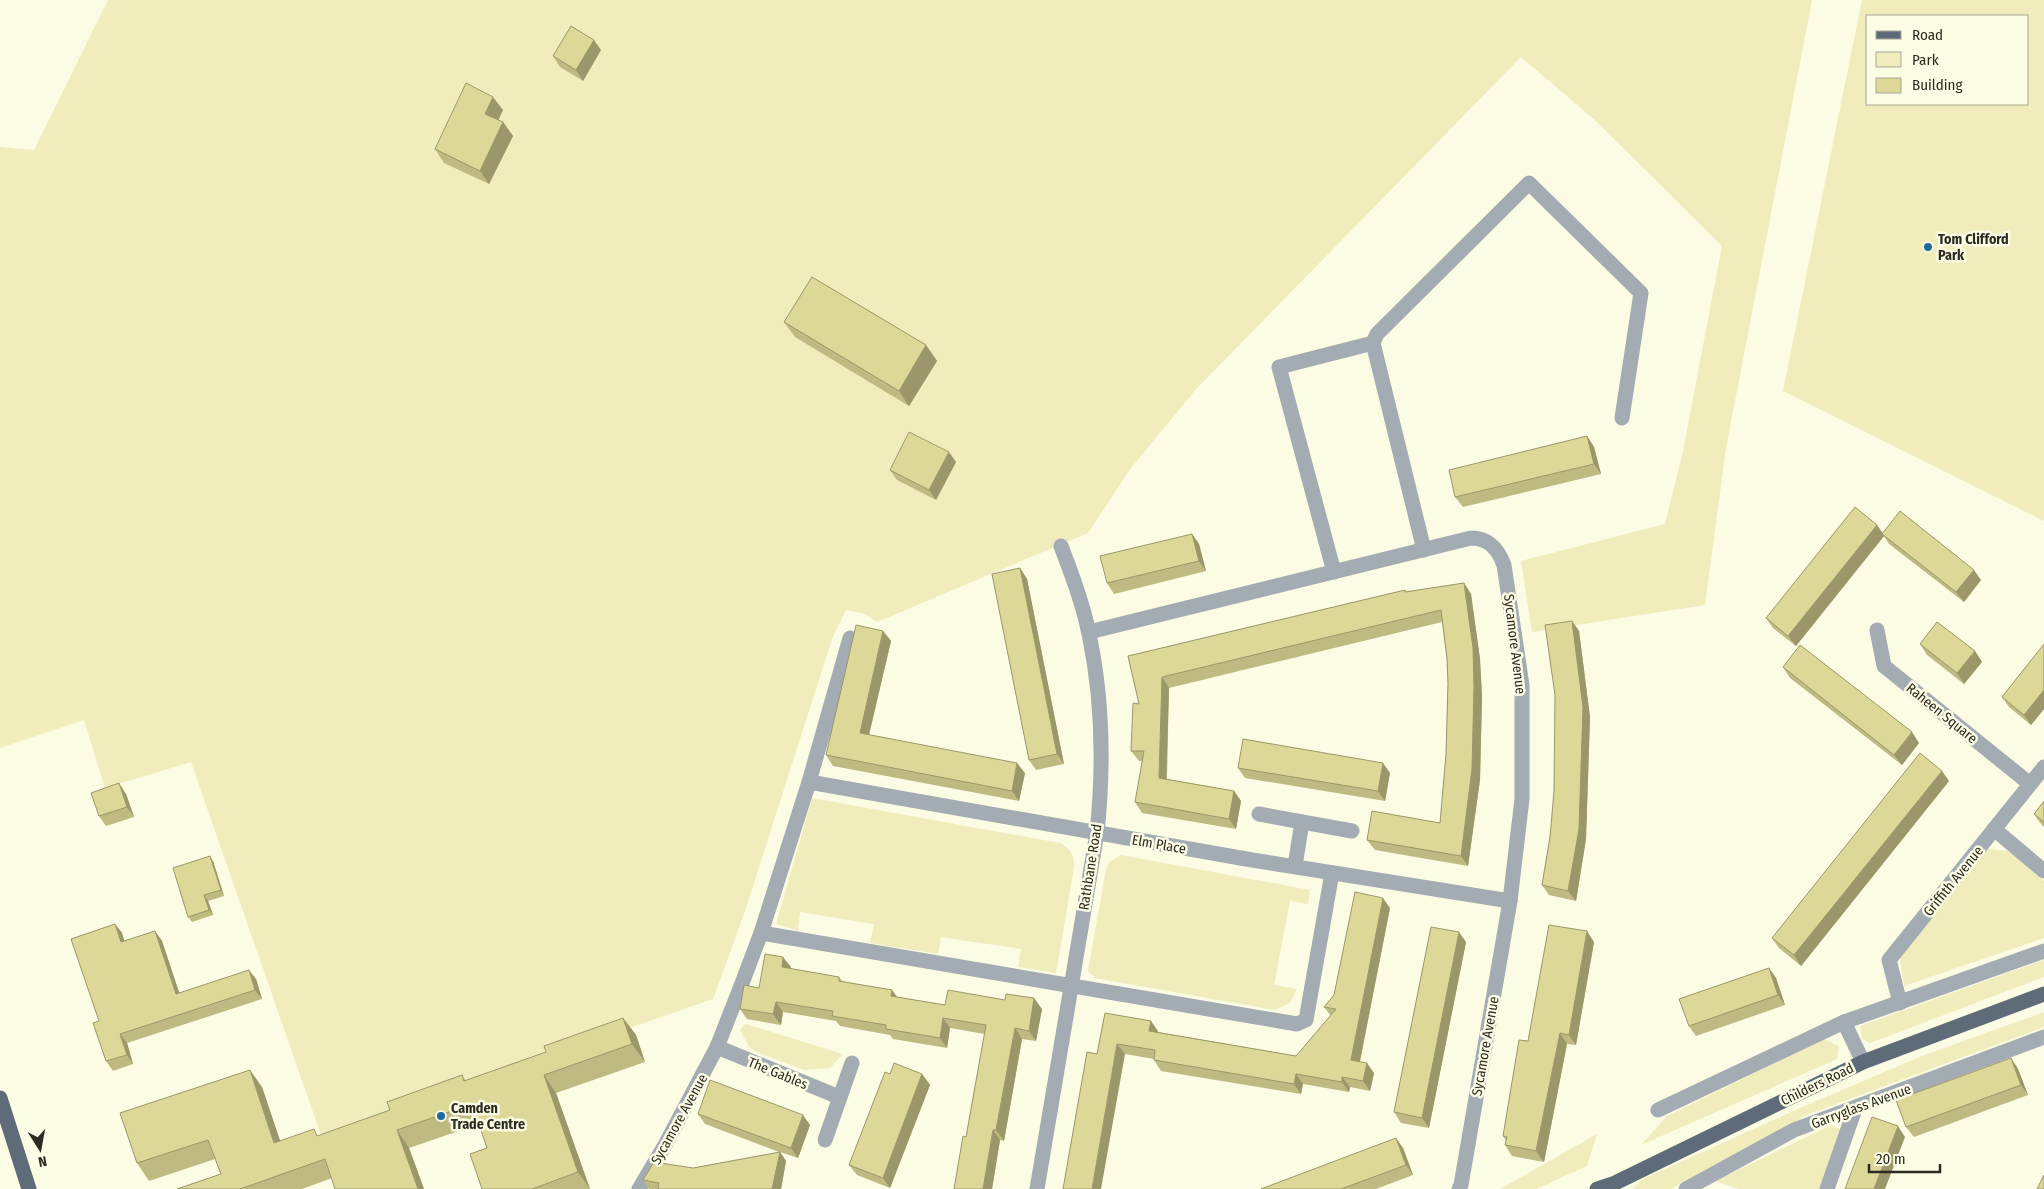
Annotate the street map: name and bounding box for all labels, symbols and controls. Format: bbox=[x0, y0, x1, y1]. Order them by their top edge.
legend bbox=[1866, 15, 2029, 105]
text: Road bbox=[1912, 26, 1943, 44]
text: Park bbox=[1912, 51, 1939, 69]
text: Building bbox=[1912, 76, 1963, 94]
place label: Tom Clifford Park bbox=[1938, 231, 2009, 264]
marker: Tom Clifford Park bbox=[1922, 241, 1934, 253]
street label: Sycamore Avenue bbox=[1500, 593, 1529, 695]
street label: Raheen Square bbox=[1903, 680, 1981, 747]
street label: Rathbane Road bbox=[1075, 823, 1106, 911]
street label: Elm Place bbox=[1131, 831, 1187, 858]
street label: Griffith Avenue bbox=[1920, 843, 1987, 920]
street label: Sycamore Avenue bbox=[1468, 995, 1503, 1097]
street label: The Gables bbox=[745, 1054, 810, 1093]
street label: Childers Road bbox=[1778, 1060, 1856, 1109]
street label: Sycamore Avenue bbox=[648, 1071, 711, 1167]
street label: Garryglass Avenue bbox=[1809, 1080, 1913, 1132]
place label: Camden Trade Centre bbox=[451, 1100, 525, 1133]
marker: Camden Trade Centre bbox=[435, 1110, 447, 1122]
north arrow bbox=[15, 1124, 65, 1174]
scale bar bbox=[1869, 1142, 1940, 1174]
text: 20 m bbox=[1876, 1150, 1906, 1168]
text: N bbox=[37, 1152, 48, 1170]

